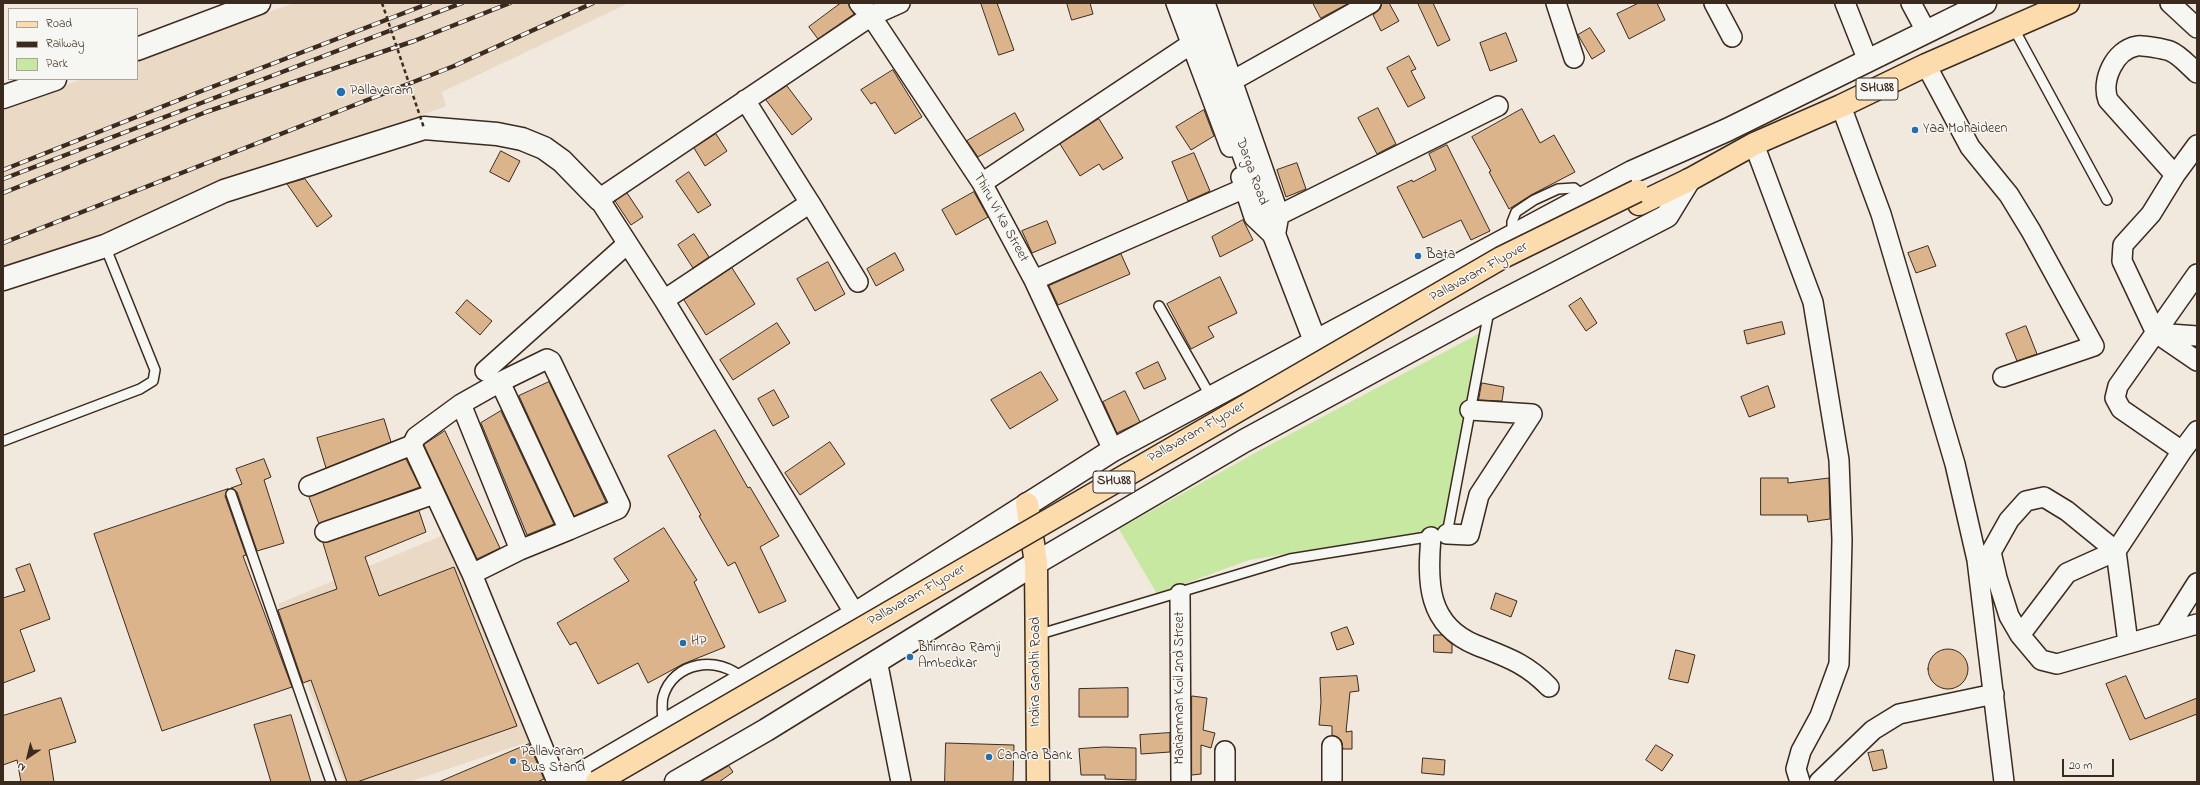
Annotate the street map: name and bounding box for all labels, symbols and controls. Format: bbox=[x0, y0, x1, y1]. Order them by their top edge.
legend bbox=[8, 8, 138, 80]
text: Road bbox=[46, 15, 72, 33]
text: Railway bbox=[46, 35, 84, 53]
text: Park bbox=[46, 55, 68, 73]
road number: SHU88 bbox=[1856, 78, 1898, 100]
place label: Pallavaram bbox=[350, 84, 413, 100]
marker: Pallavaram bbox=[335, 86, 347, 98]
place label: Yaa Mohaideen bbox=[1923, 122, 2007, 138]
marker: Yaa Mohaideen bbox=[1910, 125, 1920, 135]
street label: Darga Road bbox=[1231, 136, 1271, 208]
street label: Thiru Vi Ka Street bbox=[969, 170, 1031, 266]
street label: Pallavaram Flyover bbox=[1427, 239, 1531, 307]
place label: Bata bbox=[1426, 248, 1455, 264]
marker: Bata bbox=[1413, 251, 1423, 261]
street label: Pallavaram Flyover bbox=[1145, 398, 1249, 468]
road number: SHU88 bbox=[1093, 471, 1135, 493]
street label: Pallavaram Flyover bbox=[865, 561, 969, 631]
street label: Mariamman Koil 2nd Street bbox=[1173, 611, 1189, 765]
street label: Indira Gandhi Road bbox=[1029, 617, 1045, 727]
place label: HP bbox=[691, 635, 706, 651]
marker: HP bbox=[678, 638, 688, 648]
place label: Bhimrao Ramji Ambedkar bbox=[918, 641, 1001, 674]
marker: Bhimrao Ramji Ambedkar bbox=[905, 652, 915, 662]
north arrow bbox=[8, 737, 48, 777]
place label: Pallavaram Bus Stand bbox=[521, 745, 585, 778]
place label: Canara Bank bbox=[997, 749, 1072, 765]
scale bar bbox=[2064, 751, 2116, 777]
marker: Canara Bank bbox=[984, 752, 994, 762]
marker: Pallavaram Bus Stand bbox=[508, 756, 518, 766]
text: 20 m bbox=[2069, 757, 2092, 775]
text: N bbox=[13, 758, 29, 776]

